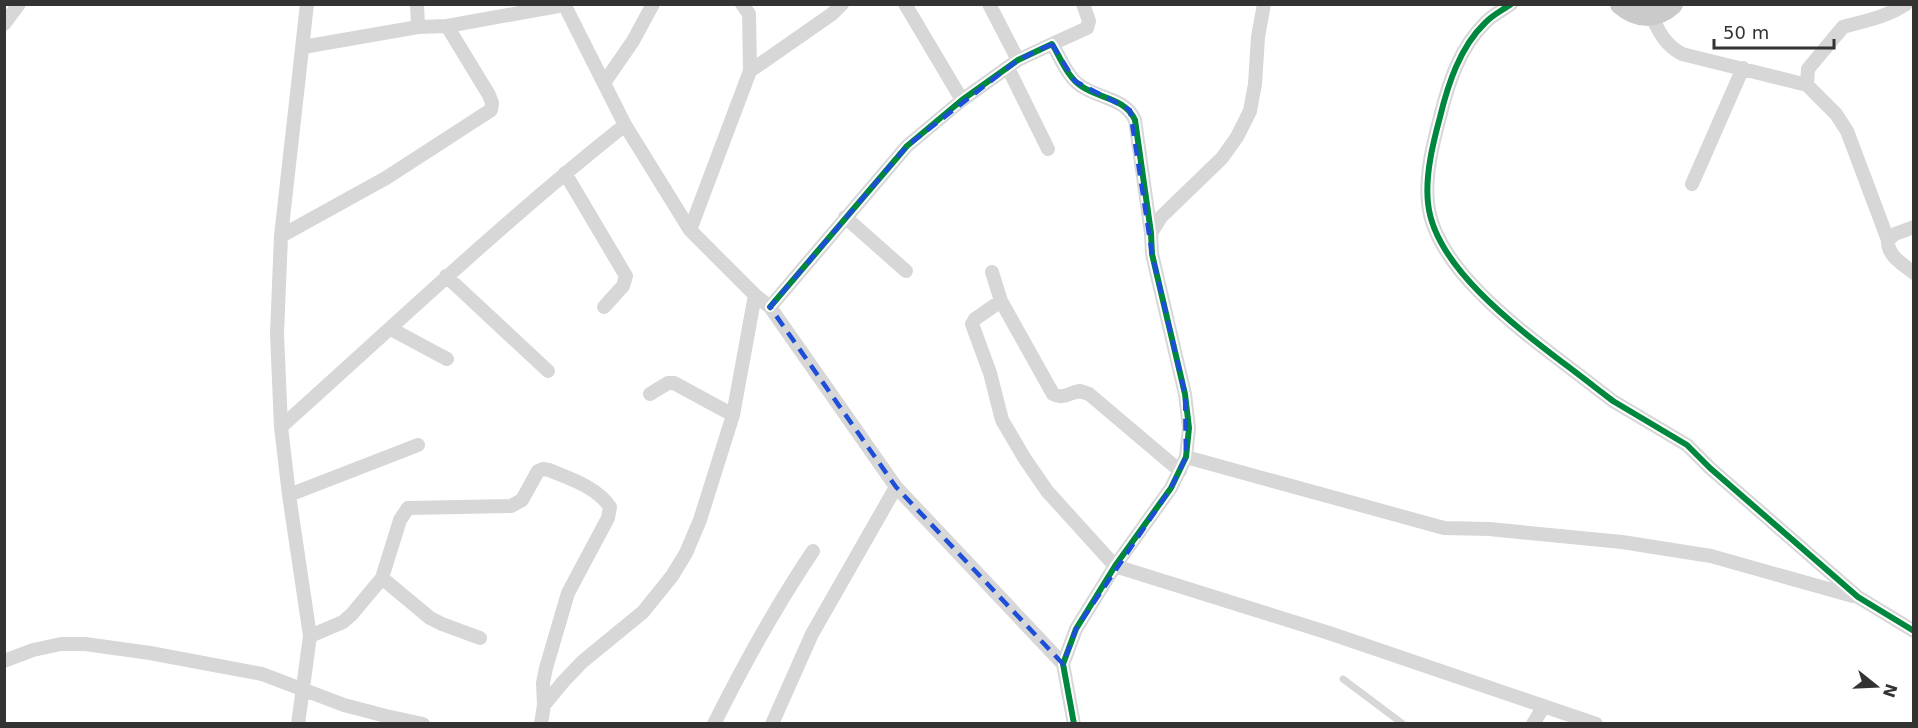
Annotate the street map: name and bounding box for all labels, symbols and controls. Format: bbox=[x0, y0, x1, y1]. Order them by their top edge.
scale bar bbox=[1714, 12, 1834, 50]
text: 50 m bbox=[1723, 22, 1769, 43]
north arrow bbox=[1846, 656, 1906, 716]
text: N bbox=[1879, 681, 1901, 700]

